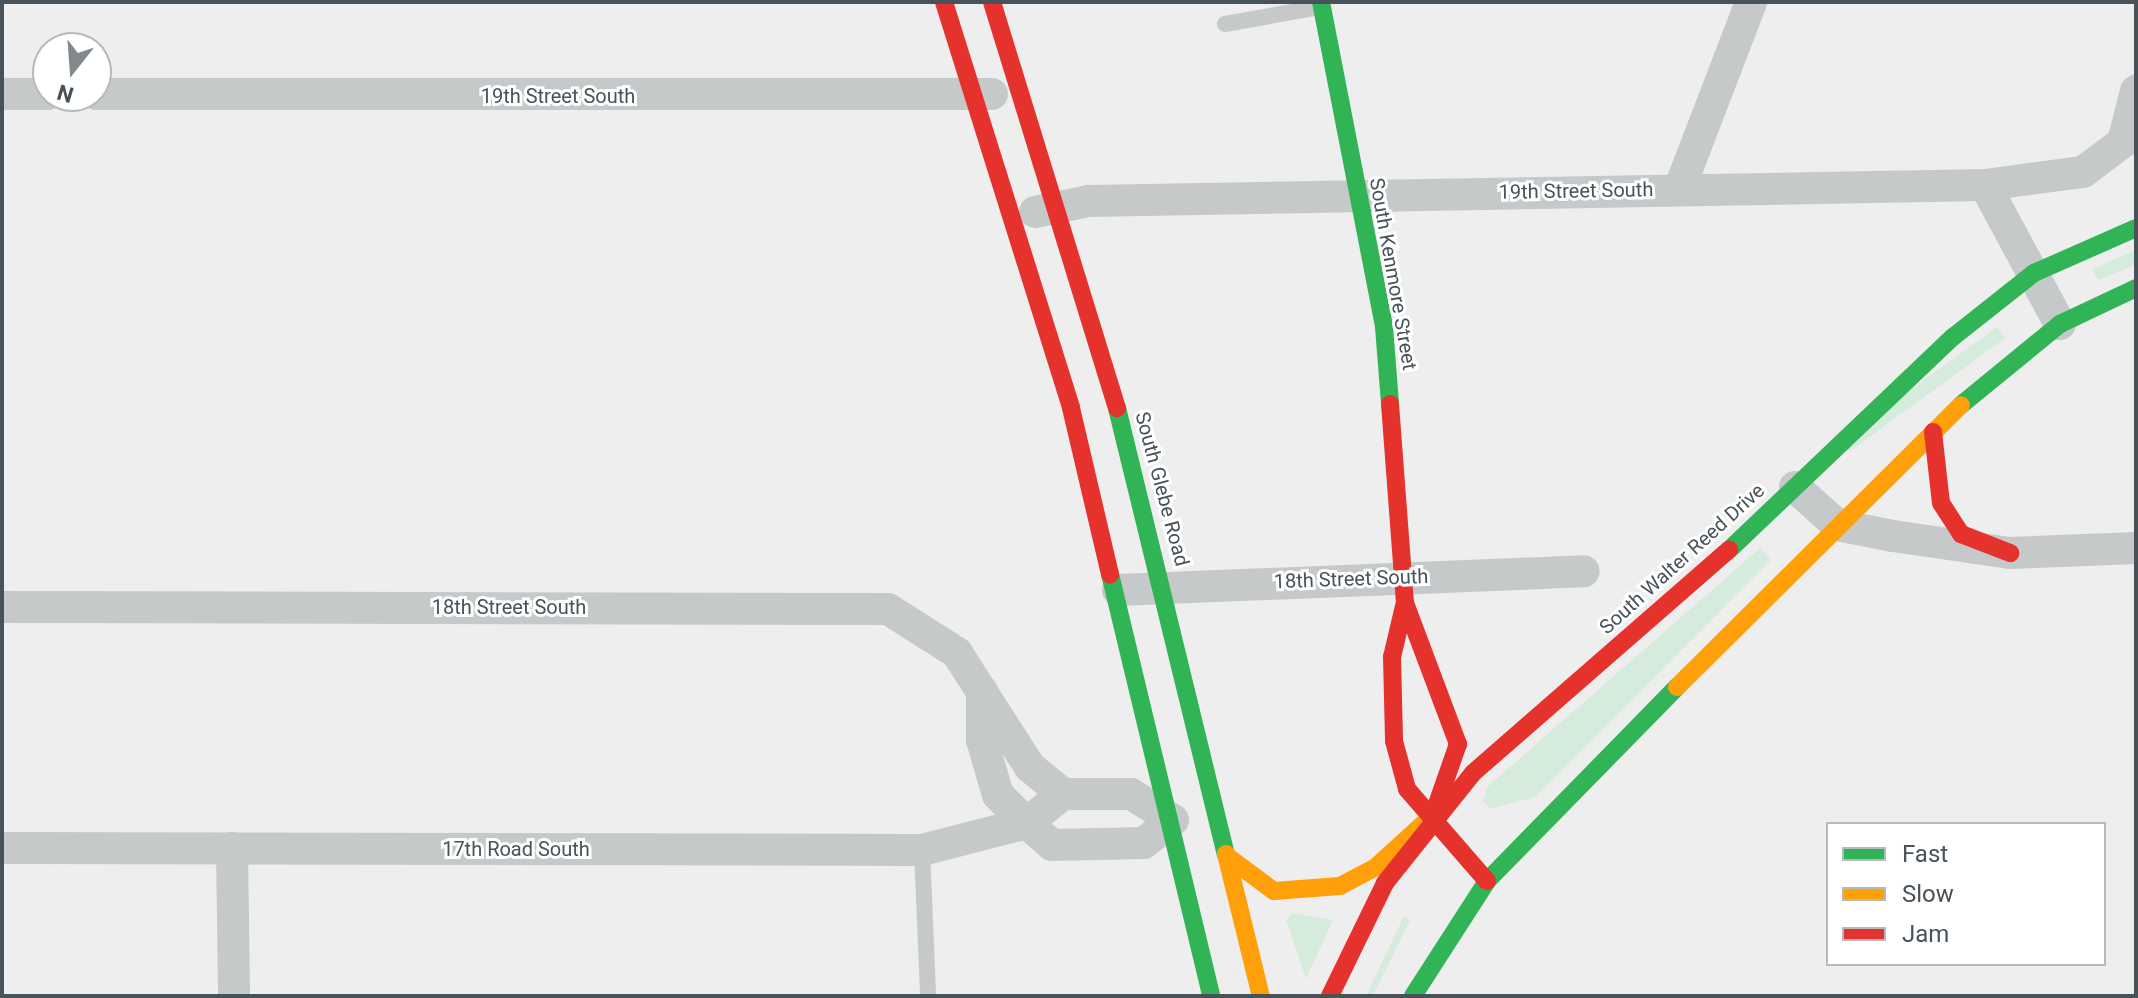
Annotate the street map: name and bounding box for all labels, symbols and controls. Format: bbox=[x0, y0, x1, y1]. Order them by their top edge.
north arrow bbox=[32, 32, 112, 112]
text: N bbox=[54, 79, 77, 108]
street label: 19th Street South bbox=[481, 84, 635, 108]
street label: South Kenmore Street bbox=[1364, 176, 1422, 372]
street label: 19th Street South bbox=[1499, 178, 1653, 204]
street label: South Glebe Road bbox=[1130, 409, 1194, 569]
street label: South Walter Reed Drive bbox=[1595, 479, 1769, 639]
street label: 18th Street South bbox=[1273, 564, 1429, 594]
street label: 18th Street South bbox=[432, 595, 586, 619]
legend bbox=[1826, 822, 2106, 966]
street label: 17th Road South bbox=[442, 837, 590, 861]
text: Fast bbox=[1902, 840, 1948, 868]
text: Slow bbox=[1902, 880, 1954, 908]
text: Jam bbox=[1902, 920, 1949, 948]

